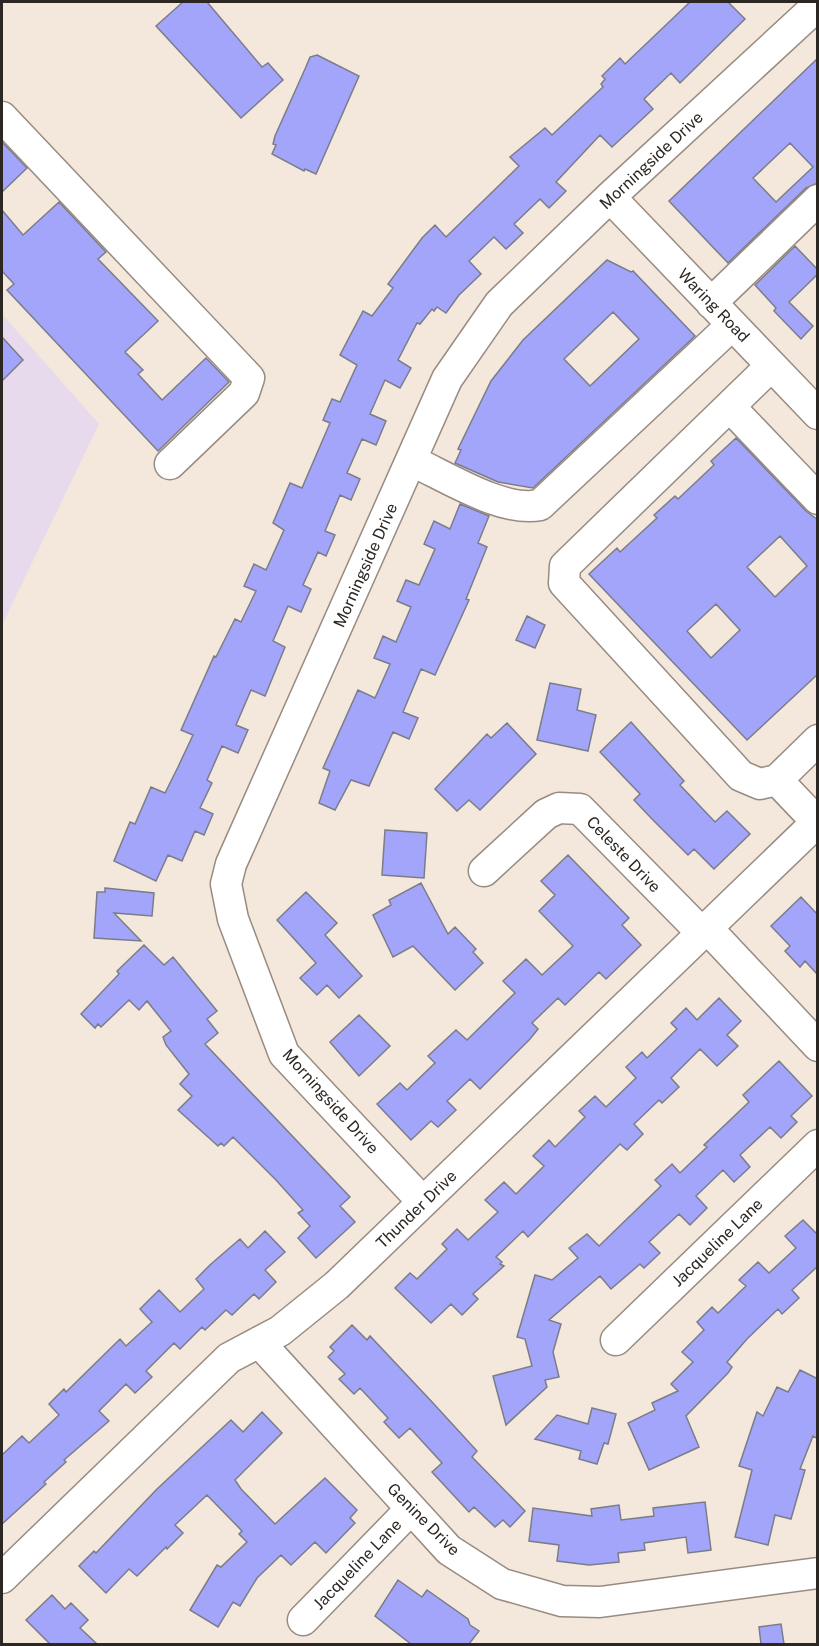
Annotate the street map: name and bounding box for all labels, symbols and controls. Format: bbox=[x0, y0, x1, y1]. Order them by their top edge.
street label: Morningside Drive bbox=[596, 108, 707, 213]
street label: Waring Road bbox=[674, 265, 753, 346]
street label: Morningside Drive bbox=[329, 500, 401, 630]
street label: Celeste Drive bbox=[583, 812, 665, 896]
street label: Morningside Drive bbox=[279, 1045, 383, 1158]
street label: Thunder Drive bbox=[372, 1166, 460, 1252]
street label: Jacqueline Lane bbox=[668, 1194, 767, 1290]
street label: Genine Drive bbox=[384, 1479, 464, 1559]
street label: Jacqueline Lane bbox=[309, 1515, 405, 1614]

